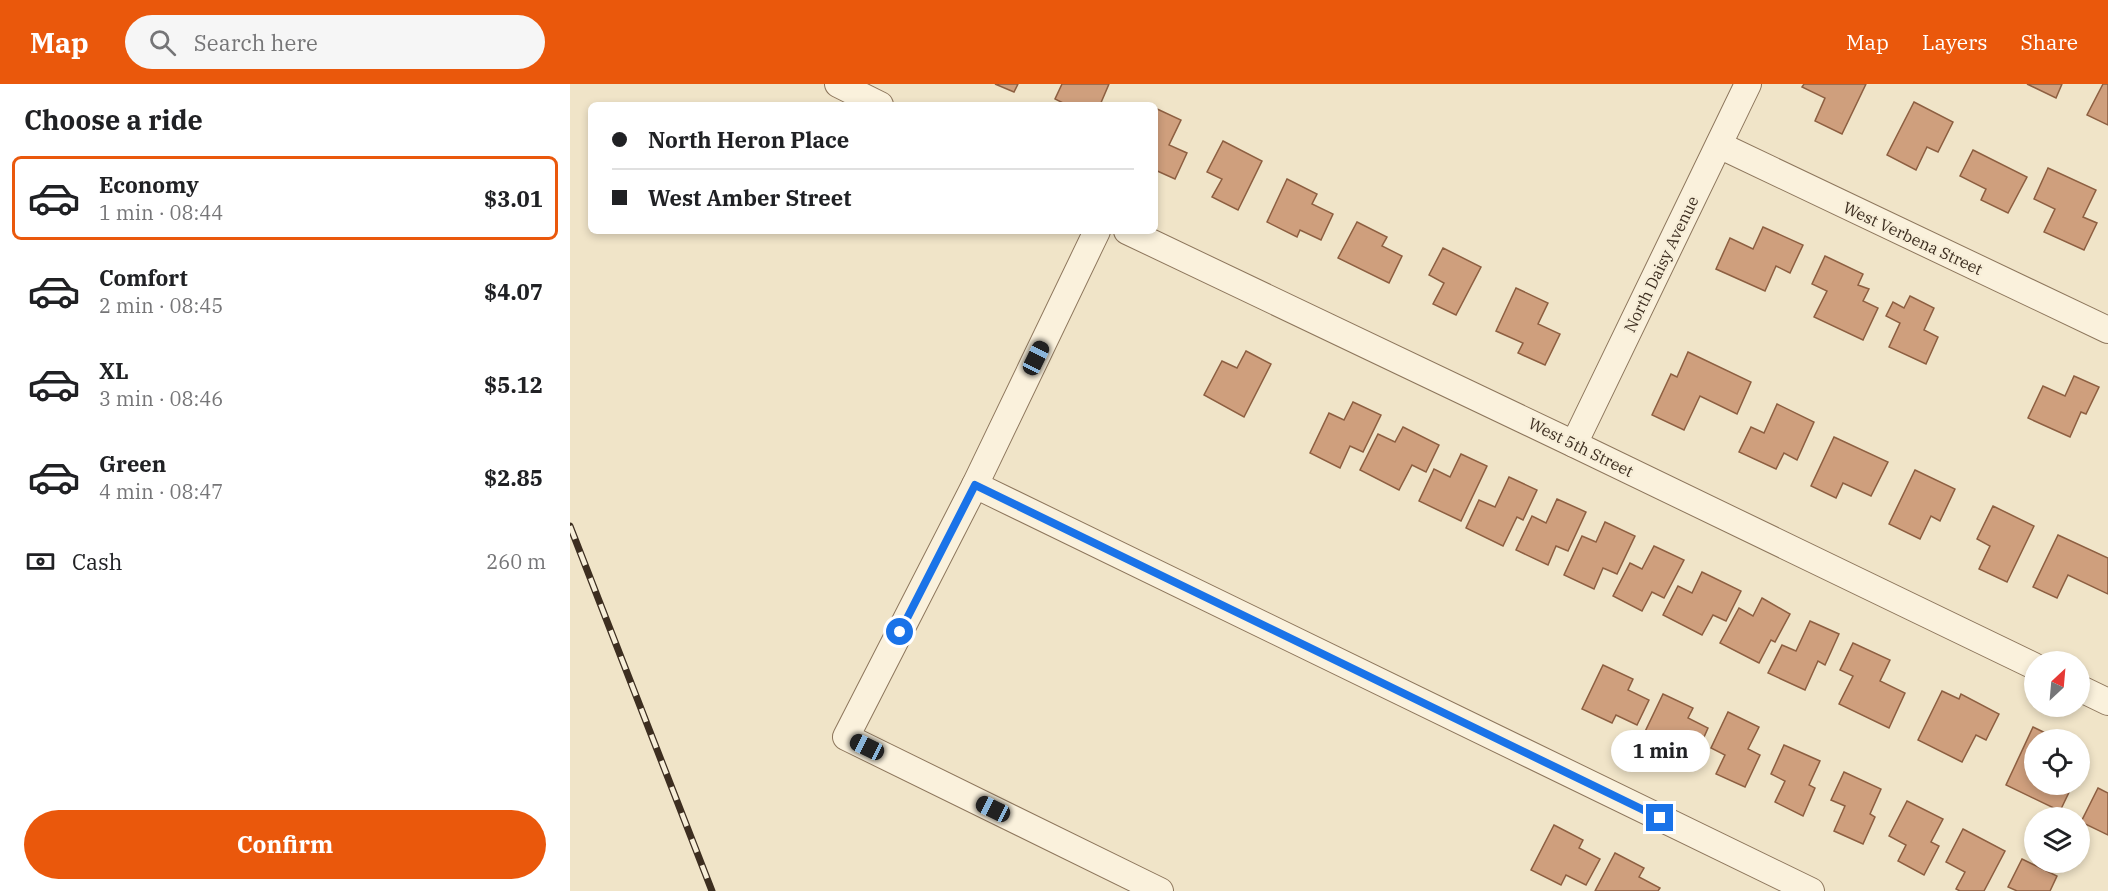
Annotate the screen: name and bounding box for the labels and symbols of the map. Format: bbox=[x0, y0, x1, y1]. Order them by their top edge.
street label: North Daisy Avenue bbox=[1619, 193, 1703, 335]
street label: West Verbena Street bbox=[1840, 197, 1986, 279]
car bbox=[1020, 338, 1052, 378]
street label: West 5th Street bbox=[1525, 413, 1637, 481]
route start bbox=[886, 618, 913, 645]
north arrow bbox=[2024, 651, 2090, 717]
car bbox=[847, 731, 887, 763]
callout: 1 min bbox=[1610, 731, 1710, 773]
car bbox=[973, 793, 1013, 825]
route end bbox=[1646, 804, 1673, 831]

